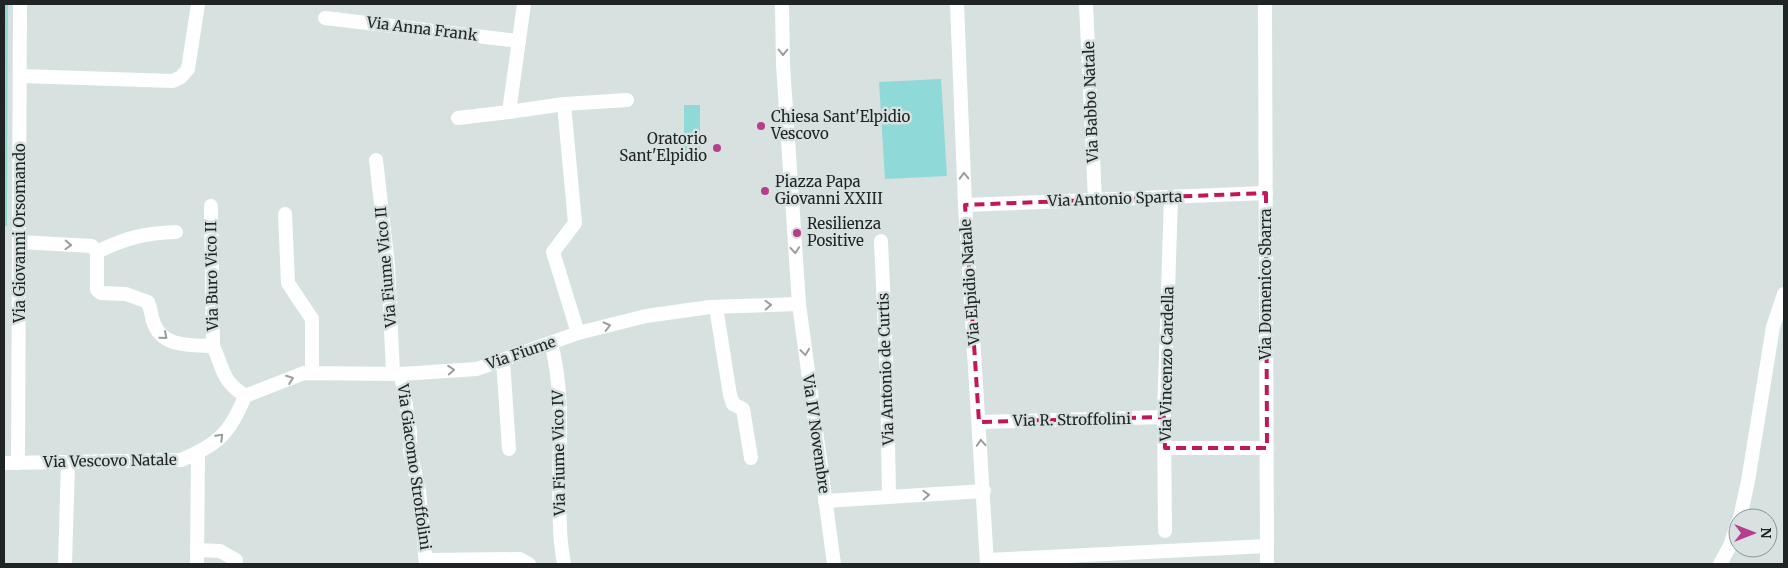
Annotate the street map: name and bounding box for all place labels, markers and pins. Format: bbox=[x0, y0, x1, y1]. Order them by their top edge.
place label: Chiesa Sant'Elpidio Vescovo bbox=[770, 107, 911, 143]
marker: Chiesa Sant'Elpidio Vescovo bbox=[755, 120, 767, 132]
place label: Oratorio Sant'Elpidio bbox=[619, 129, 707, 165]
marker: Oratorio Sant'Elpidio bbox=[711, 142, 723, 154]
place label: Piazza Papa Giovanni XXIII bbox=[775, 172, 883, 208]
marker: Piazza Papa Giovanni XXIII bbox=[759, 185, 771, 197]
place label: Resilienza Positive bbox=[807, 214, 881, 250]
marker: Resilienza Positive bbox=[791, 227, 803, 239]

